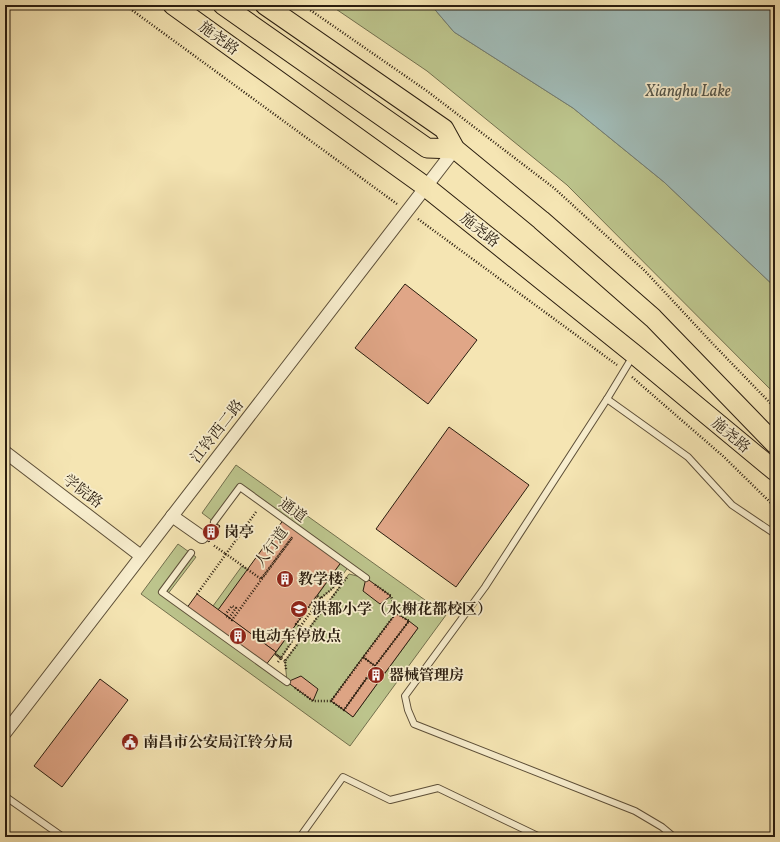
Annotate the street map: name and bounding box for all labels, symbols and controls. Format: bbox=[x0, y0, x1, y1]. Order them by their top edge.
street label: 施尧路 bbox=[194, 17, 242, 61]
water label: Xianghu Lake bbox=[644, 81, 731, 103]
street label: 施尧路 bbox=[455, 209, 503, 253]
street label: 江铃西二路 bbox=[187, 396, 250, 468]
street label: 施尧路 bbox=[706, 414, 754, 459]
street label: 学院路 bbox=[58, 470, 106, 514]
street label: 通道 bbox=[274, 494, 310, 529]
building icon: 岗亭 bbox=[201, 522, 221, 542]
place label: 岗亭 bbox=[224, 523, 254, 544]
street label: 人行道 bbox=[250, 524, 294, 572]
building icon: 教学楼 bbox=[275, 569, 295, 589]
place label: 教学楼 bbox=[298, 570, 343, 591]
school or university icon: 洪都小学（水榭花都校区） bbox=[289, 599, 309, 619]
place label: 洪都小学（水榭花都校区） bbox=[312, 600, 492, 621]
building icon: 电动车停放点 bbox=[228, 626, 248, 646]
place label: 电动车停放点 bbox=[251, 627, 341, 648]
building icon: 器械管理房 bbox=[366, 665, 386, 685]
place label: 器械管理房 bbox=[389, 666, 464, 687]
public building icon: 南昌市公安局江铃分局 bbox=[120, 732, 140, 752]
place label: 南昌市公安局江铃分局 bbox=[143, 733, 293, 754]

